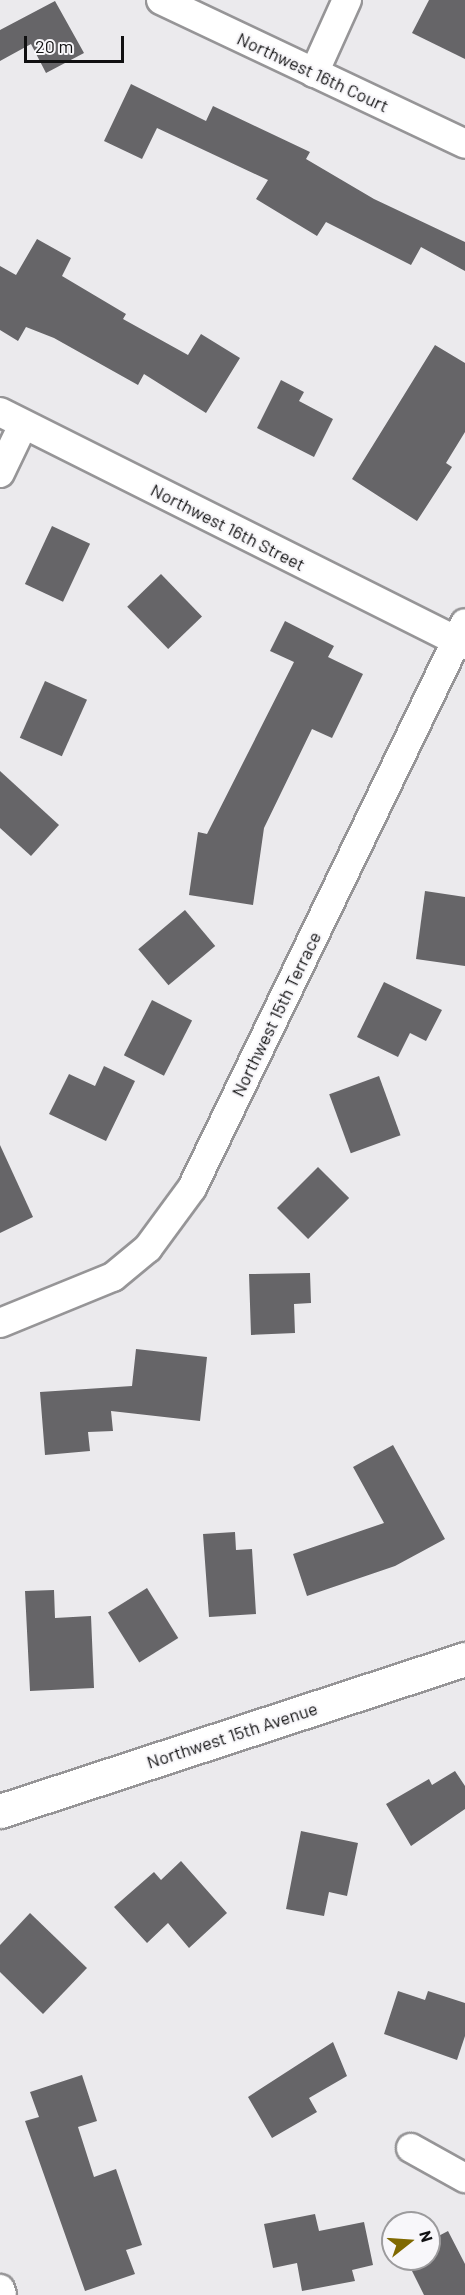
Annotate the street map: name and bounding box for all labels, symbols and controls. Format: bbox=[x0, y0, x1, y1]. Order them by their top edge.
scale bar bbox=[27, 24, 128, 62]
street label: Northwest 16th Court bbox=[234, 27, 392, 117]
text: 20 m bbox=[35, 35, 73, 57]
street label: Northwest 16th Street bbox=[147, 479, 309, 575]
street label: Northwest 15th Terrace bbox=[227, 928, 325, 1100]
street label: Northwest 15th Avenue bbox=[144, 1697, 320, 1773]
north arrow bbox=[381, 2211, 441, 2271]
text: N bbox=[416, 2228, 437, 2244]

